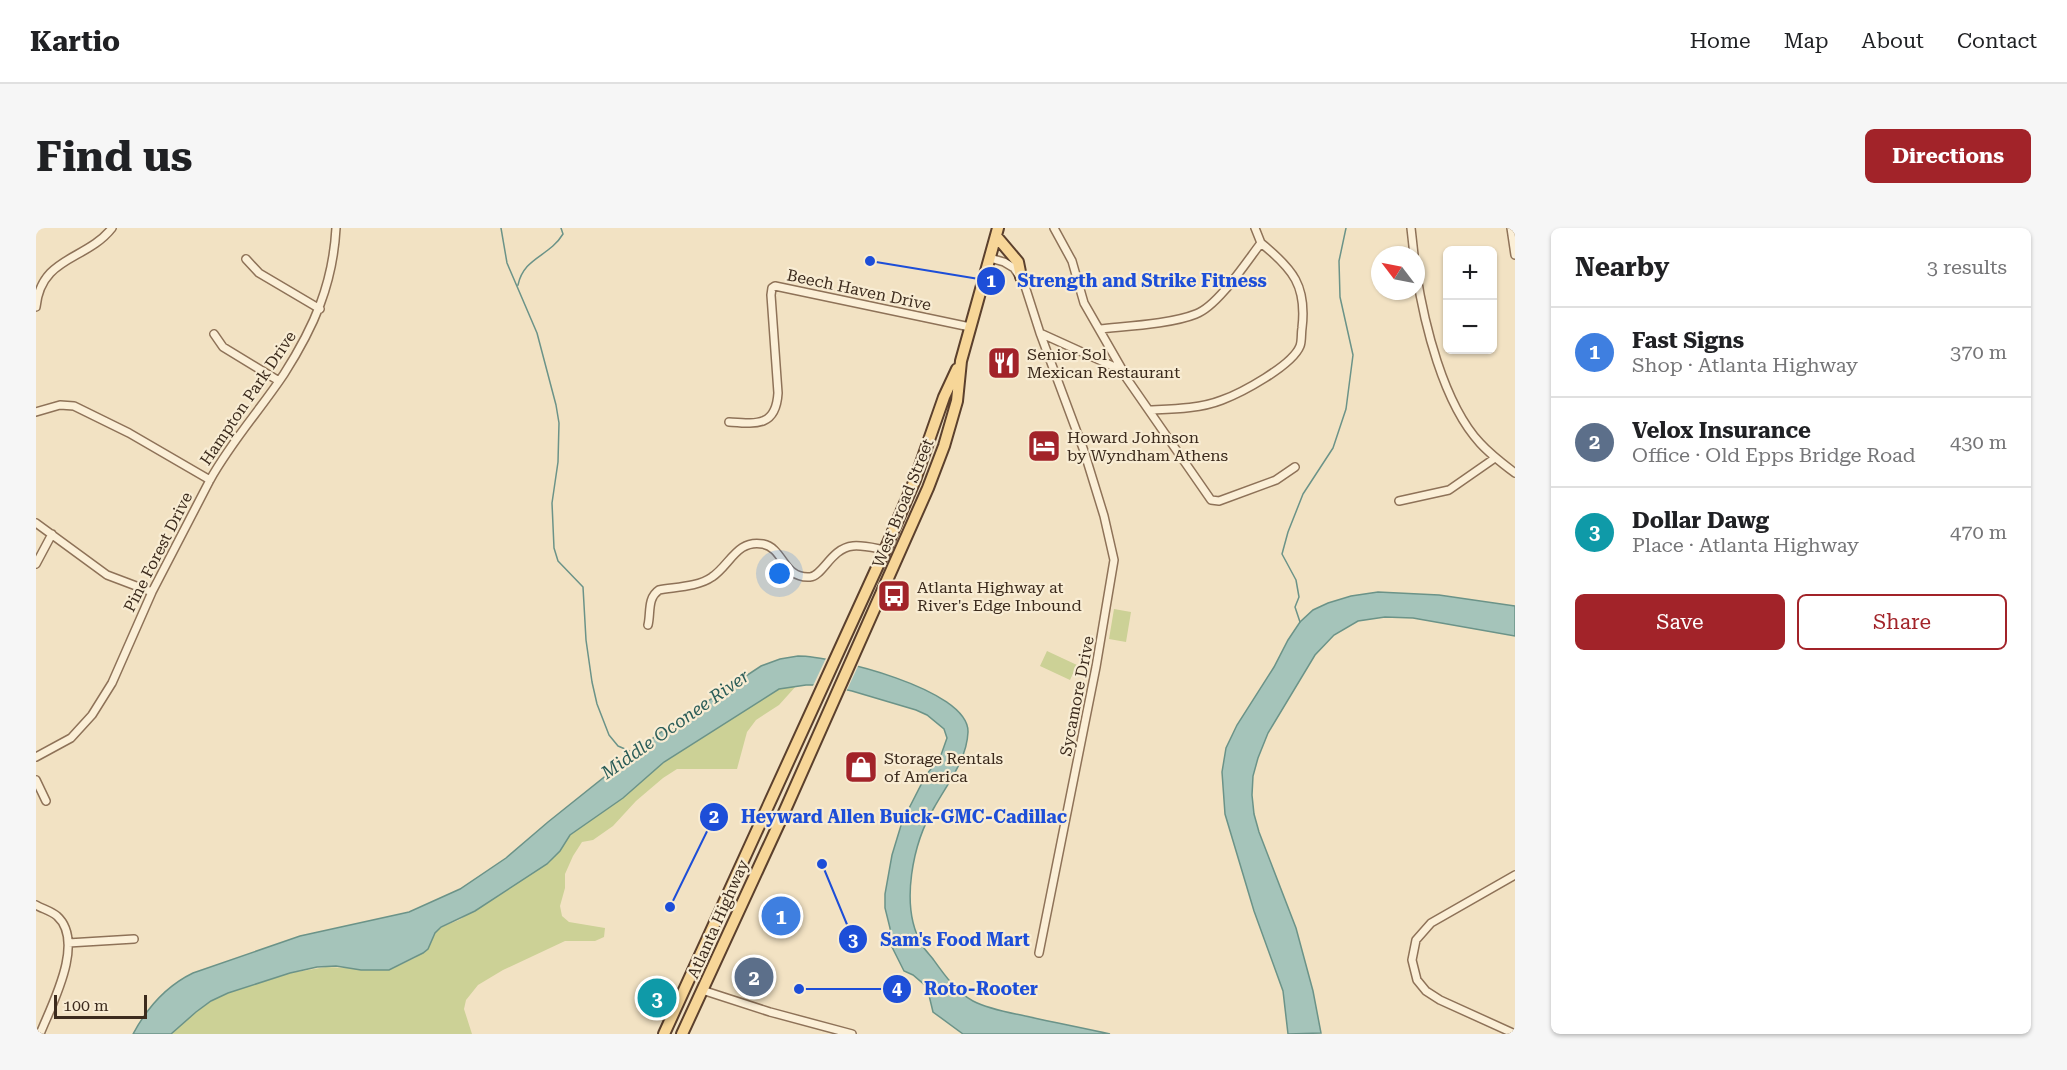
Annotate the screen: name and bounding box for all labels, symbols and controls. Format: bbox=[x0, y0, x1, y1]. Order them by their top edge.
text: Kartio bbox=[30, 25, 120, 58]
text: Home bbox=[1690, 29, 1751, 53]
text: Map bbox=[1784, 29, 1829, 53]
text: About bbox=[1862, 29, 1924, 53]
text: Contact bbox=[1957, 29, 2037, 53]
button: Directions bbox=[1865, 129, 2031, 183]
text: Find us bbox=[36, 132, 193, 181]
north arrow bbox=[1371, 246, 1425, 300]
map controls bbox=[1443, 246, 1497, 354]
button: + bbox=[1443, 246, 1497, 300]
text: Nearby bbox=[1575, 252, 1669, 282]
text: 3 results bbox=[1927, 255, 2007, 279]
callout: Strength and Strike Fitness bbox=[976, 263, 1279, 299]
street label: Beech Haven Drive bbox=[785, 265, 933, 315]
text: 1 bbox=[986, 270, 996, 291]
text: Strength and Strike Fitness bbox=[1017, 270, 1267, 291]
button: − bbox=[1443, 300, 1497, 354]
street label: Hampton Park Drive bbox=[196, 327, 300, 469]
text: Fast Signs bbox=[1632, 328, 1744, 353]
text: 1 bbox=[1589, 340, 1600, 364]
text: 370 m bbox=[1950, 340, 2007, 364]
restaurant icon: Senior Sol Mexican Restaurant bbox=[986, 345, 1022, 381]
place label: Senior Sol Mexican Restaurant bbox=[1027, 345, 1180, 382]
text: Shop · Atlanta Highway bbox=[1632, 353, 1858, 377]
text: Velox Insurance bbox=[1632, 418, 1811, 443]
hotel icon: Howard Johnson by Wyndham Athens bbox=[1026, 428, 1062, 464]
place label: Howard Johnson by Wyndham Athens bbox=[1067, 428, 1229, 465]
text: 2 bbox=[1589, 430, 1600, 454]
text: 430 m bbox=[1950, 430, 2007, 454]
street label: West Broad Street bbox=[868, 436, 938, 570]
text: Office · Old Epps Bridge Road bbox=[1632, 443, 1916, 467]
street label: Pine Forest Drive bbox=[120, 489, 197, 615]
text: Dollar Dawg bbox=[1632, 508, 1769, 533]
text: 3 bbox=[1589, 520, 1600, 544]
text: 470 m bbox=[1950, 520, 2007, 544]
text: Place · Atlanta Highway bbox=[1632, 533, 1859, 557]
your location bbox=[765, 559, 794, 588]
bus stop icon: Atlanta Highway at River's Edge Inbound bbox=[876, 578, 912, 614]
place label: Atlanta Highway at River's Edge Inbound bbox=[917, 578, 1082, 615]
button: Save bbox=[1575, 594, 1785, 650]
button: Share bbox=[1797, 594, 2007, 650]
street label: Sycamore Drive bbox=[1056, 634, 1098, 758]
water label: Middle Oconee River bbox=[596, 665, 753, 784]
shop icon: Storage Rentals of America bbox=[843, 749, 879, 785]
place label: Storage Rentals of America bbox=[884, 749, 1004, 786]
callout: Heyward Allen Buick-GMC-Cadillac bbox=[699, 799, 1079, 835]
text: 2 bbox=[709, 806, 719, 827]
text: Heyward Allen Buick-GMC-Cadillac bbox=[741, 806, 1067, 827]
street label: Atlanta Highway bbox=[683, 856, 753, 981]
pin: 1 bbox=[762, 894, 800, 938]
callout: Sam's Food Mart bbox=[838, 921, 1042, 957]
text: 3 bbox=[848, 929, 858, 950]
text: Sam's Food Mart bbox=[880, 929, 1030, 950]
pin: 2 bbox=[734, 954, 774, 999]
callout: Roto-Rooter bbox=[882, 971, 1050, 1007]
pin: 3 bbox=[638, 976, 676, 1020]
text: 4 bbox=[892, 978, 902, 999]
text: Roto-Rooter bbox=[924, 978, 1038, 999]
scale bar bbox=[54, 992, 147, 1020]
text: 100 m bbox=[63, 996, 109, 1015]

